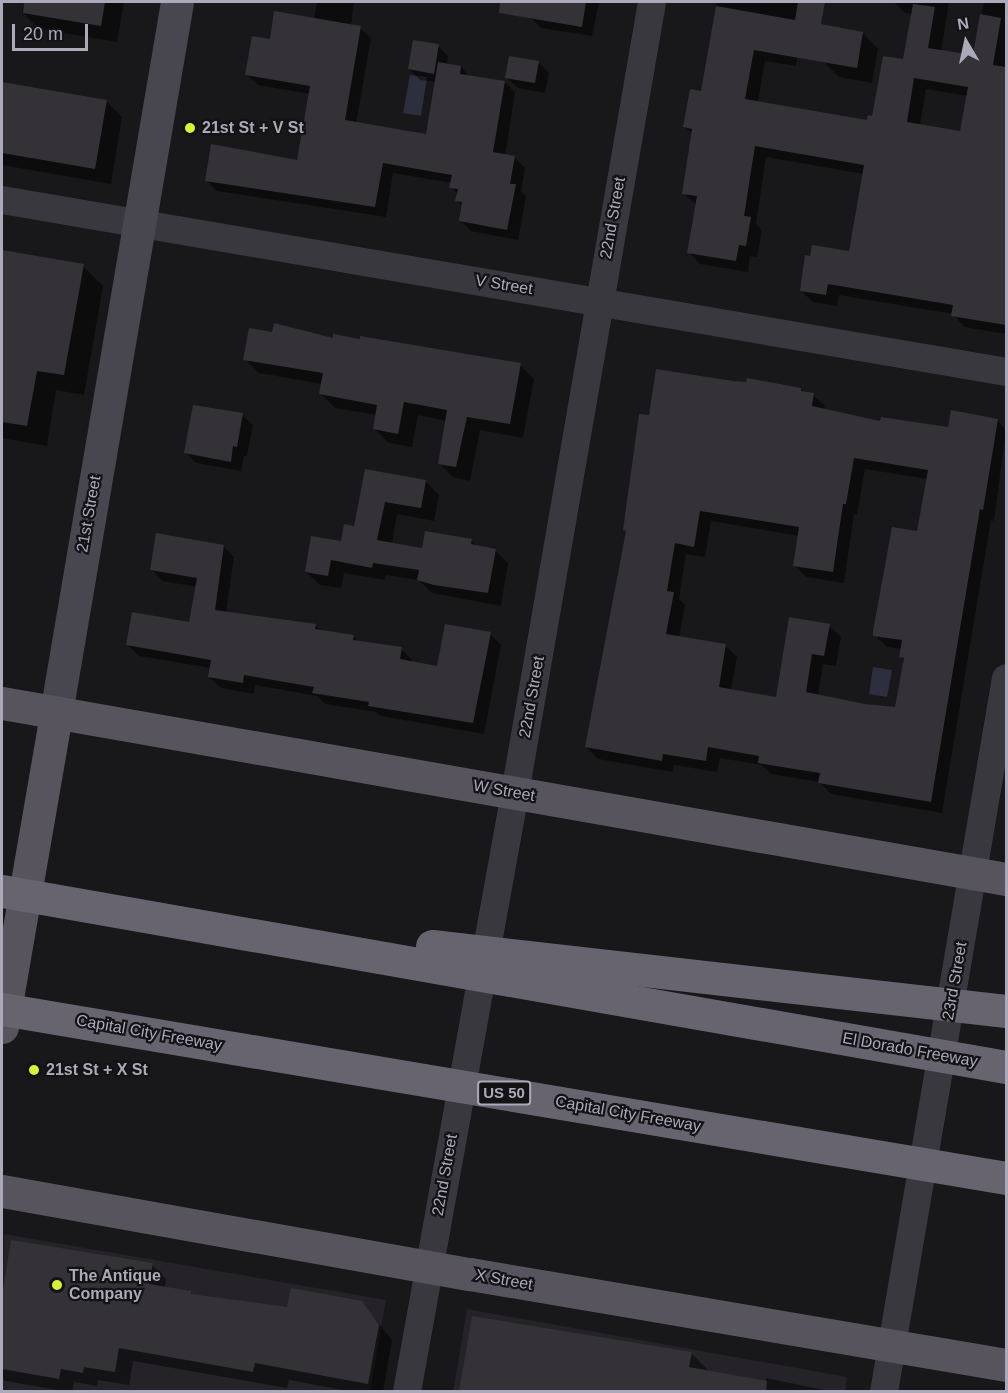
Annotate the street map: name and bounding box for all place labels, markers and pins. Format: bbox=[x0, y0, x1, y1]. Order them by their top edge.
place label: 21st St + V St bbox=[202, 118, 304, 138]
marker: 21st St + V St bbox=[183, 121, 197, 135]
place label: 21st St + X St bbox=[46, 1060, 148, 1080]
marker: 21st St + X St bbox=[27, 1063, 41, 1077]
place label: The Antique Company bbox=[69, 1266, 161, 1304]
marker: The Antique Company bbox=[50, 1278, 64, 1292]

